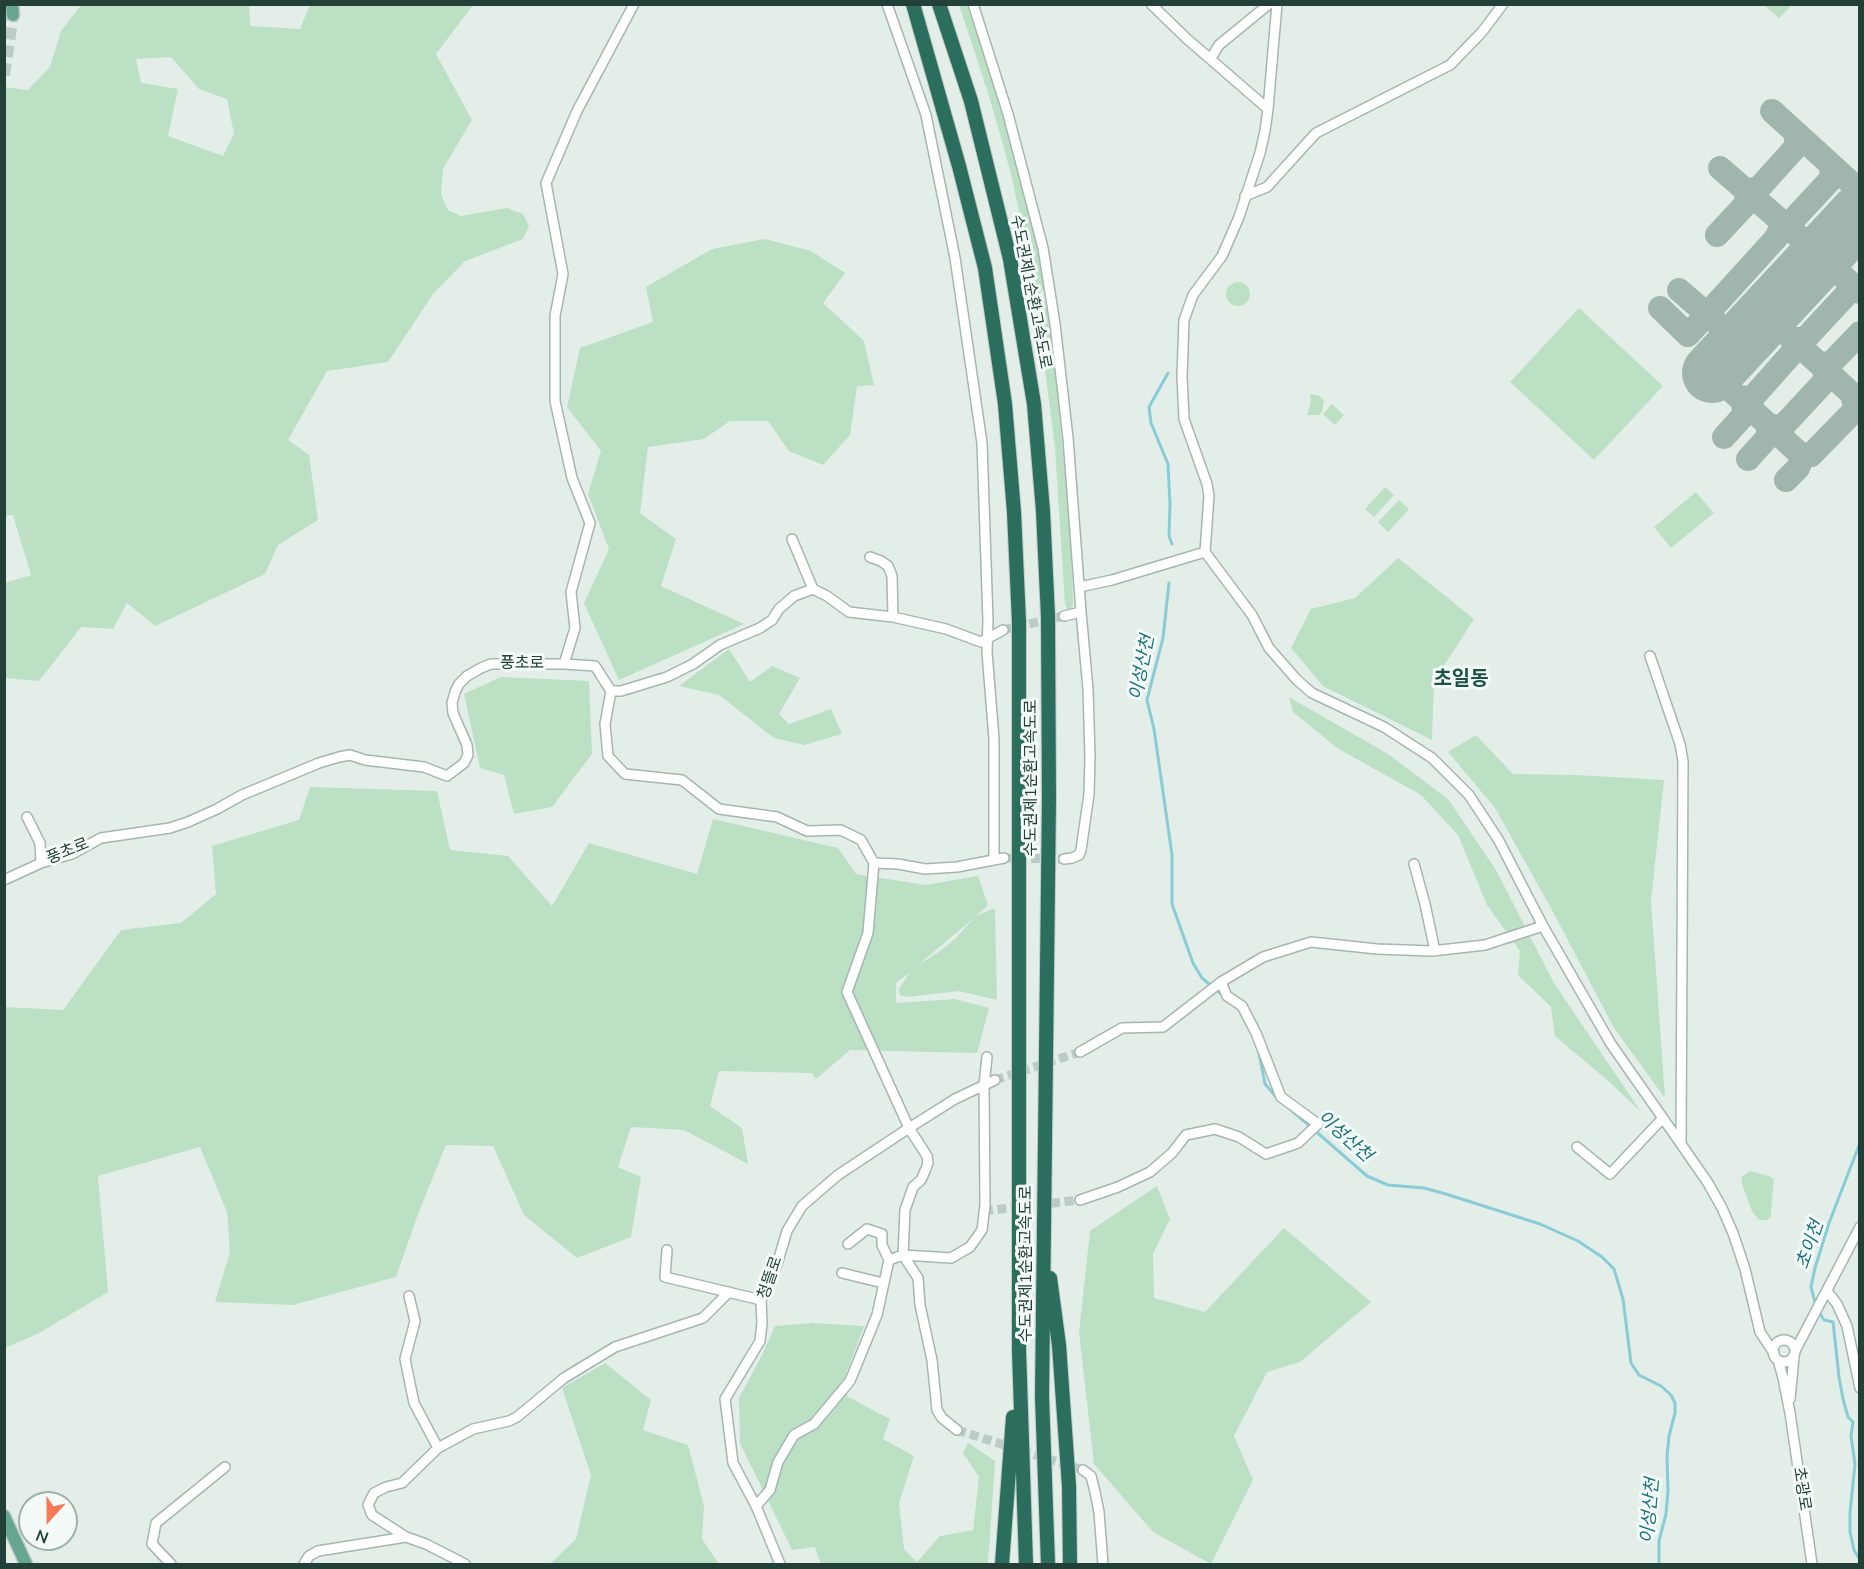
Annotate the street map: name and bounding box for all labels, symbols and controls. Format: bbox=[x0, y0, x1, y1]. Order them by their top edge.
street label: 수도권제1순환고속도로 bbox=[1006, 213, 1054, 371]
water label: 이성산천 bbox=[1126, 633, 1160, 703]
street label: 풍초로 bbox=[500, 654, 544, 674]
district label: 초일동 bbox=[1433, 668, 1489, 692]
street label: 수도권제1순환고속도로 bbox=[1022, 700, 1042, 856]
street label: 풍초로 bbox=[44, 835, 92, 869]
water label: 이성산천 bbox=[1312, 1107, 1376, 1167]
street label: 수도권제1순환고속도로 bbox=[1017, 1186, 1037, 1342]
water label: 초이천 bbox=[1793, 1218, 1829, 1272]
street label: 청뜰로 bbox=[755, 1254, 787, 1302]
street label: 초광로 bbox=[1788, 1466, 1814, 1512]
water label: 이성산천 bbox=[1637, 1477, 1665, 1545]
north arrow bbox=[18, 1491, 78, 1551]
text: N bbox=[33, 1524, 52, 1548]

